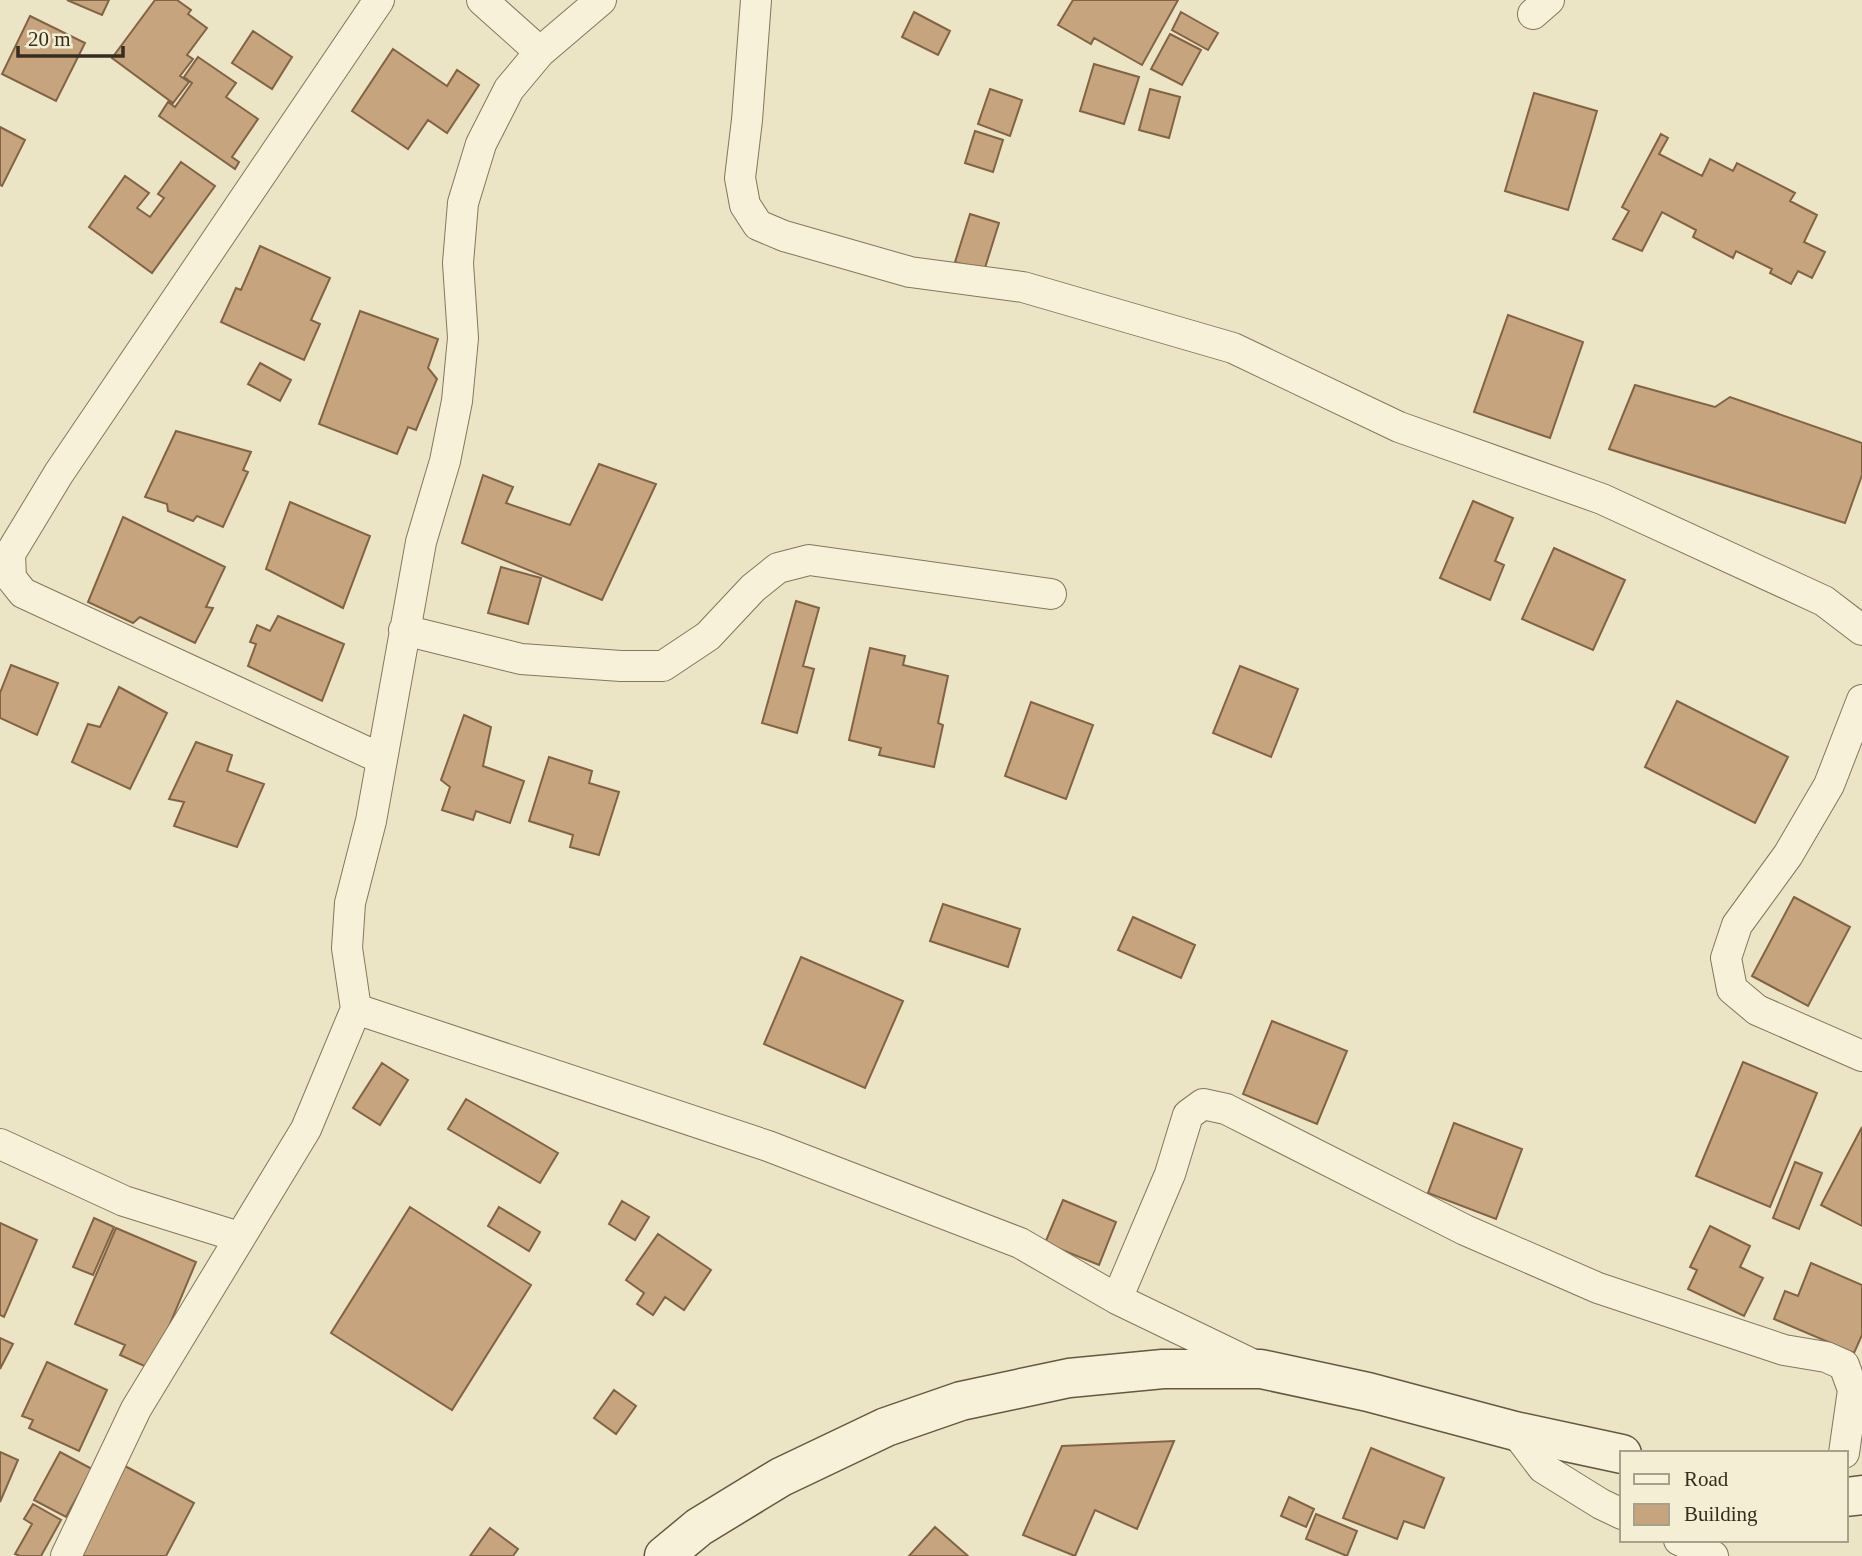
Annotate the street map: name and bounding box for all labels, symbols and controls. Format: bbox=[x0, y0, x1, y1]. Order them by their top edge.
scale bar bbox=[18, 14, 122, 58]
text: 20 m bbox=[28, 27, 71, 51]
legend bbox=[1620, 1451, 1848, 1542]
text: Road bbox=[1684, 1467, 1729, 1491]
text: Building bbox=[1684, 1502, 1758, 1526]

